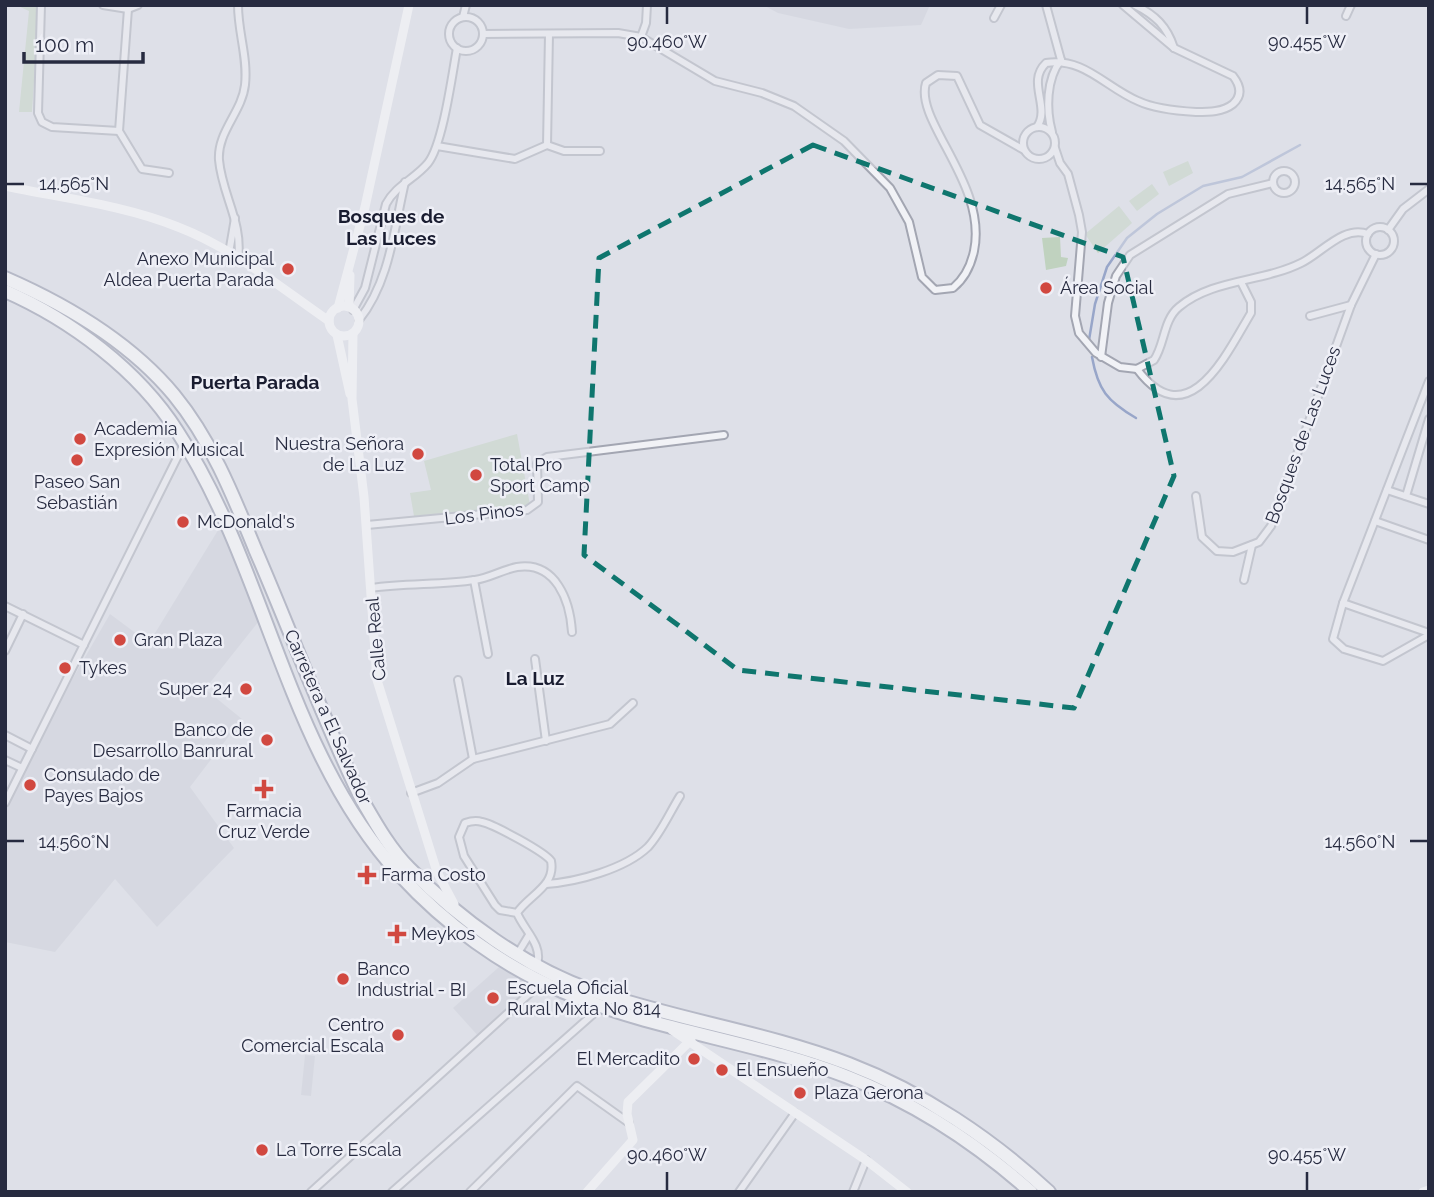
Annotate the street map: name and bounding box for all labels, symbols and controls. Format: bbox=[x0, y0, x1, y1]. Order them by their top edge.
scale bar bbox=[24, 21, 144, 65]
text: 90.460°W bbox=[627, 31, 707, 52]
text: 90.455°W bbox=[1268, 31, 1346, 52]
text: 100 m bbox=[35, 32, 94, 57]
text: 14.565°N bbox=[39, 173, 109, 194]
text: 14.565°N bbox=[1325, 173, 1395, 194]
district label: Bosques de Las Luces bbox=[338, 205, 444, 249]
place label: Anexo Municipal Aldea Puerta Parada bbox=[104, 248, 274, 290]
marker: Anexo Municipal Aldea Puerta Parada bbox=[280, 261, 296, 277]
place label: Área Social bbox=[1060, 276, 1153, 298]
marker: Área Social bbox=[1038, 280, 1054, 296]
street label: Bosques de Las Luces bbox=[1261, 343, 1345, 526]
district label: Puerta Parada bbox=[190, 371, 320, 393]
place label: Academia Expresión Musical bbox=[94, 418, 244, 460]
marker: Academia Expresión Musical bbox=[72, 431, 88, 447]
place label: Nuestra Señora de La Luz bbox=[275, 433, 404, 475]
marker: Nuestra Señora de La Luz bbox=[410, 446, 426, 462]
marker: Paseo San Sebastián bbox=[69, 452, 85, 468]
place label: Total Pro Sport Camp bbox=[490, 454, 590, 496]
marker: Total Pro Sport Camp bbox=[468, 467, 484, 483]
place label: Paseo San Sebastián bbox=[34, 471, 120, 513]
street label: Los Pinos bbox=[443, 498, 525, 529]
place label: McDonald's bbox=[197, 511, 295, 532]
marker: McDonald's bbox=[175, 514, 191, 530]
street label: Calle Real bbox=[361, 596, 390, 682]
street label: Carretera a El Salvador bbox=[280, 626, 377, 808]
place label: Gran Plaza bbox=[134, 629, 223, 650]
marker: Gran Plaza bbox=[112, 632, 128, 648]
place label: Tykes bbox=[79, 657, 127, 678]
marker: Tykes bbox=[57, 660, 73, 676]
district label: La Luz bbox=[506, 667, 564, 689]
place label: Super 24 bbox=[159, 678, 232, 699]
marker: Super 24 bbox=[238, 681, 254, 697]
place label: Banco de Desarrollo Banrural bbox=[93, 719, 253, 761]
marker: Banco de Desarrollo Banrural bbox=[259, 732, 275, 748]
place label: Consulado de Payes Bajos bbox=[44, 764, 160, 806]
marker: Consulado de Payes Bajos bbox=[22, 777, 38, 793]
marker: Farmacia Cruz Verde bbox=[256, 781, 272, 797]
place label: Farmacia Cruz Verde bbox=[218, 800, 310, 842]
text: 14.560°N bbox=[39, 831, 109, 852]
text: 14.560°N bbox=[1325, 831, 1395, 852]
place label: Farma Costo bbox=[381, 864, 486, 885]
marker: Farma Costo bbox=[359, 867, 375, 883]
place label: Meykos bbox=[411, 923, 475, 944]
marker: Meykos bbox=[389, 926, 405, 942]
place label: Banco Industrial - BI bbox=[357, 958, 466, 1000]
marker: Banco Industrial - BI bbox=[335, 971, 351, 987]
place label: Escuela Oficial Rural Mixta No 814 bbox=[507, 977, 661, 1019]
marker: Escuela Oficial Rural Mixta No 814 bbox=[485, 990, 501, 1006]
place label: Centro Comercial Escala bbox=[241, 1014, 384, 1056]
marker: Centro Comercial Escala bbox=[390, 1027, 406, 1043]
place label: El Mercadito bbox=[576, 1048, 680, 1069]
marker: El Mercadito bbox=[686, 1051, 702, 1067]
place label: El Ensueño bbox=[736, 1059, 829, 1080]
marker: El Ensueño bbox=[714, 1062, 730, 1078]
place label: Plaza Gerona bbox=[814, 1082, 924, 1103]
marker: Plaza Gerona bbox=[792, 1085, 808, 1101]
place label: La Torre Escala bbox=[276, 1139, 402, 1160]
marker: La Torre Escala bbox=[254, 1142, 270, 1158]
text: 90.460°W bbox=[627, 1144, 707, 1165]
text: 90.455°W bbox=[1268, 1144, 1346, 1165]

